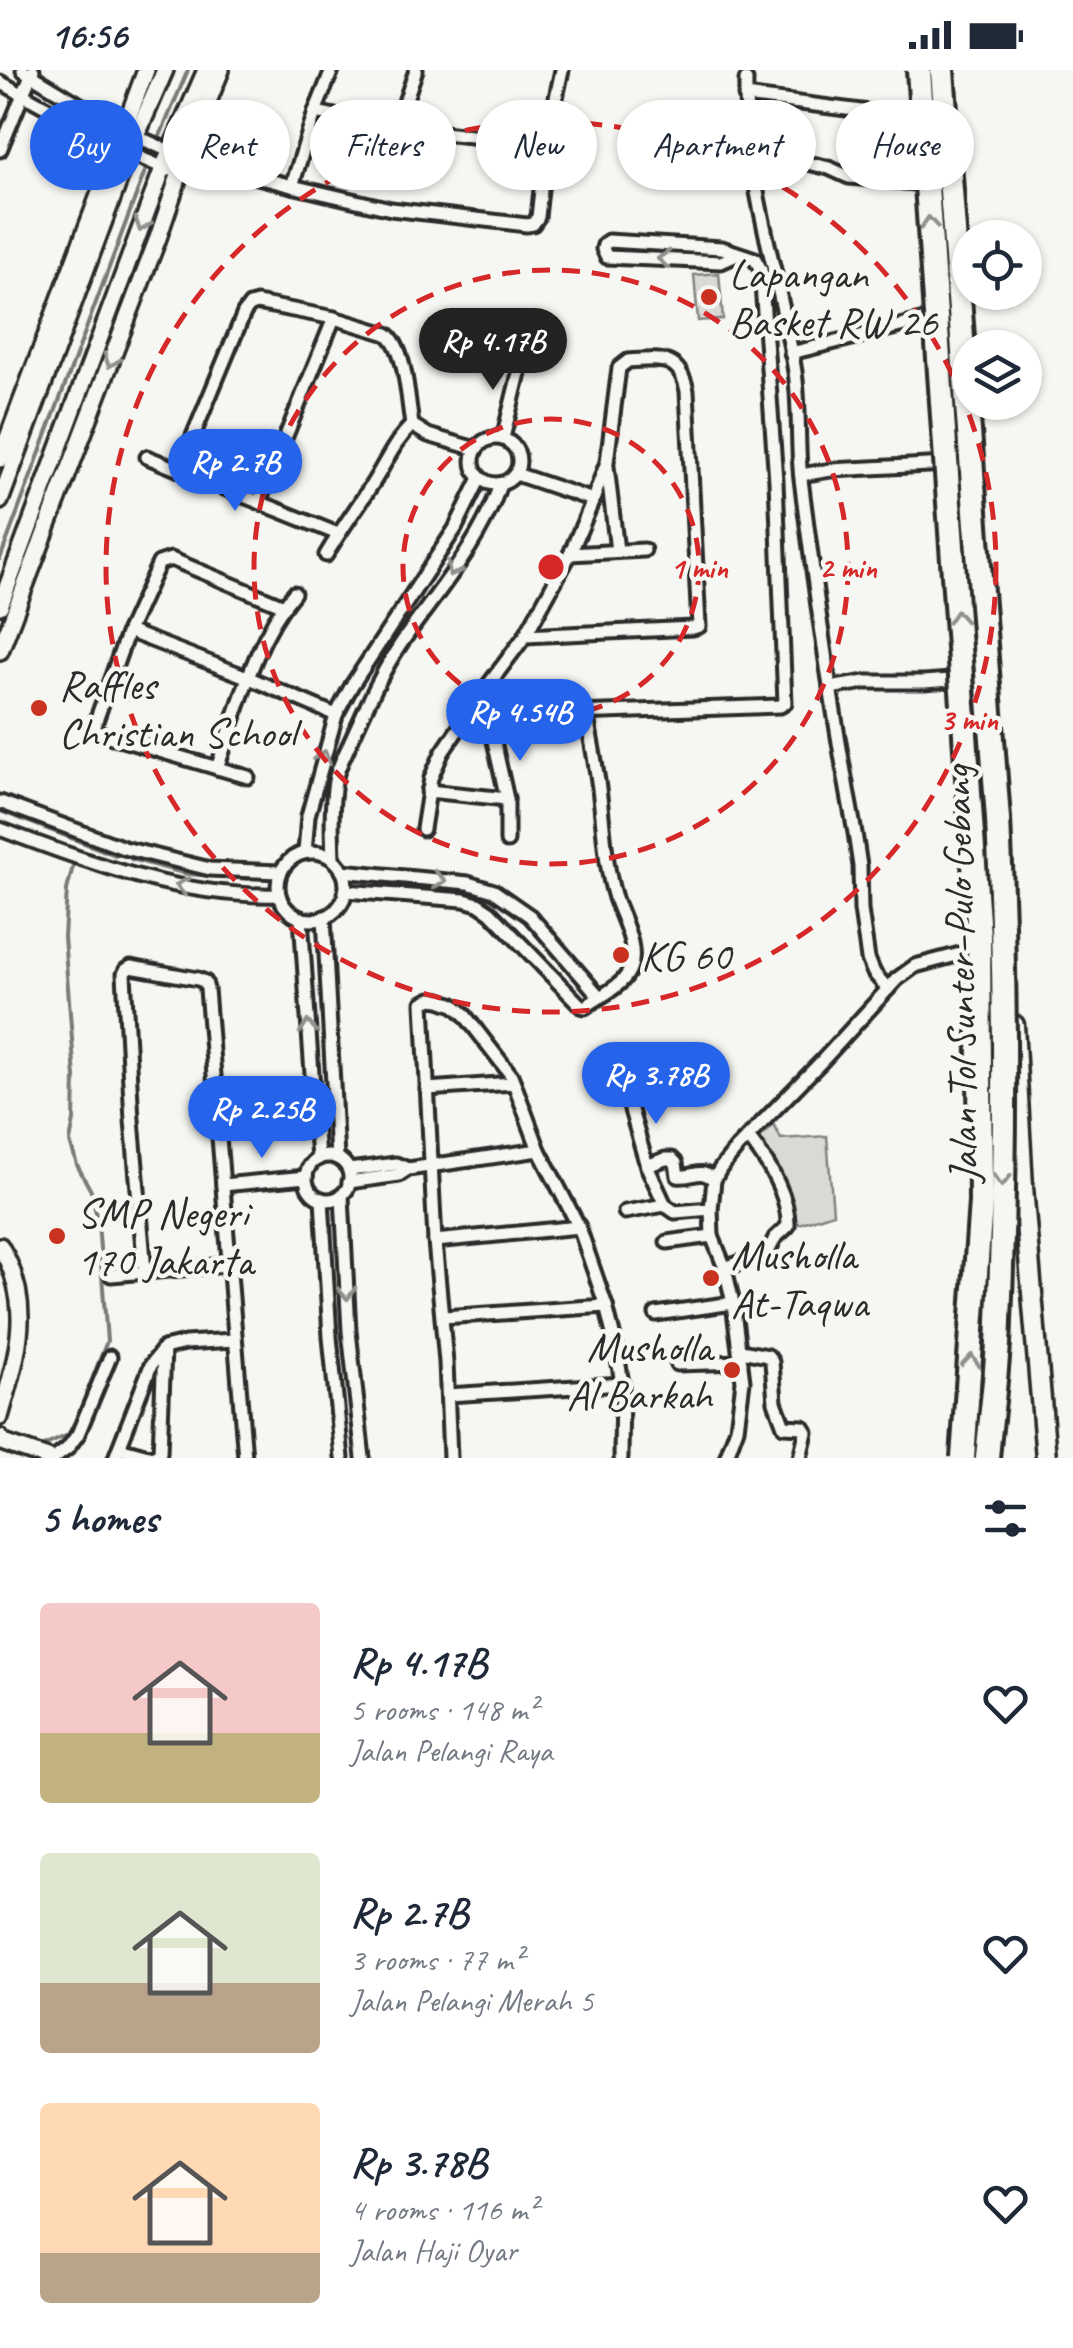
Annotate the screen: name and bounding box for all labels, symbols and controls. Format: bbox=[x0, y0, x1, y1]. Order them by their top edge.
text: 16:56 bbox=[50, 12, 127, 59]
chip: Buy bbox=[30, 100, 143, 190]
chip: Rent bbox=[163, 100, 290, 190]
chip: Filters bbox=[310, 100, 456, 190]
chip: New bbox=[476, 100, 597, 190]
chip: Apartment bbox=[617, 100, 816, 190]
chip: House bbox=[836, 100, 974, 190]
one-way arrow bbox=[919, 214, 940, 230]
one-way arrow bbox=[133, 215, 154, 232]
map controls bbox=[952, 220, 1042, 420]
button: locate bbox=[952, 220, 1042, 310]
place label: Lapangan Basket RW 26 bbox=[729, 248, 938, 349]
one-way arrow bbox=[656, 249, 672, 270]
marker: Lapangan Basket RW 26 bbox=[698, 286, 720, 308]
pin: Rp 4.17B bbox=[390, 308, 596, 393]
text: Rp 4.17B bbox=[441, 320, 545, 361]
button: layers bbox=[952, 330, 1042, 420]
one-way arrow bbox=[102, 352, 123, 369]
pin: Rp 2.7B bbox=[143, 429, 327, 514]
text: Rp 2.7B bbox=[190, 441, 280, 482]
centre of rings bbox=[533, 549, 569, 585]
text: 1 min bbox=[670, 549, 729, 587]
text: 2 min bbox=[819, 549, 878, 587]
one-way arrow bbox=[447, 559, 466, 577]
one-way arrow bbox=[947, 608, 968, 624]
place label: Raffles Christian School bbox=[59, 659, 303, 760]
pin: Rp 4.54B bbox=[417, 679, 623, 764]
text: Rp 4.54B bbox=[468, 691, 572, 732]
marker: Raffles Christian School bbox=[28, 697, 50, 719]
text: 3 min bbox=[940, 701, 999, 739]
one-way arrow bbox=[311, 749, 332, 766]
street label: Jalan Tol Sunter–Pulo Gebang bbox=[930, 763, 991, 1185]
one-way arrow bbox=[432, 869, 448, 890]
one-way arrow bbox=[174, 876, 190, 897]
place label: KG 60 bbox=[641, 930, 734, 983]
marker: KG 60 bbox=[610, 944, 632, 966]
one-way arrow bbox=[298, 1018, 319, 1034]
pin: Rp 3.78B bbox=[553, 1042, 759, 1127]
text: Rp 3.78B bbox=[604, 1054, 708, 1095]
pin: Rp 2.25B bbox=[159, 1076, 365, 1161]
text: Rp 2.25B bbox=[210, 1088, 314, 1129]
one-way arrow bbox=[991, 1173, 1012, 1189]
place label: SMP Negeri 170 Jakarta bbox=[77, 1187, 257, 1288]
marker: SMP Negeri 170 Jakarta bbox=[46, 1225, 68, 1247]
place label: Musholla At-Taqwa bbox=[731, 1229, 871, 1330]
marker: Musholla At-Taqwa bbox=[700, 1267, 722, 1289]
one-way arrow bbox=[336, 1286, 357, 1302]
place label: Musholla Al Barkah bbox=[567, 1321, 716, 1422]
one-way arrow bbox=[960, 1352, 982, 1368]
marker: Musholla Al Barkah bbox=[721, 1359, 743, 1381]
icon: filters bbox=[978, 1491, 1033, 1546]
text: 5 homes bbox=[40, 1492, 158, 1545]
text: Rp 4.17B bbox=[350, 1636, 487, 1689]
icon: home bbox=[120, 1643, 240, 1763]
icon: heart bbox=[978, 1676, 1033, 1731]
text: 5 rooms · 148 m² bbox=[350, 1689, 537, 1730]
text: Jalan Pelangi Raya bbox=[350, 1730, 552, 1771]
text: Rp 2.7B bbox=[350, 1886, 468, 1939]
icon: home bbox=[120, 1893, 240, 2013]
icon: heart bbox=[978, 1926, 1033, 1981]
text: 3 rooms · 77 m² bbox=[350, 1939, 523, 1980]
text: Jalan Pelangi Merah 5 bbox=[350, 1980, 594, 2021]
text: Rp 3.78B bbox=[350, 2136, 487, 2189]
icon: home bbox=[120, 2143, 240, 2263]
icon: heart bbox=[978, 2176, 1033, 2231]
text: 4 rooms · 116 m² bbox=[350, 2189, 537, 2230]
text: Jalan Haji Oyar bbox=[350, 2230, 517, 2271]

